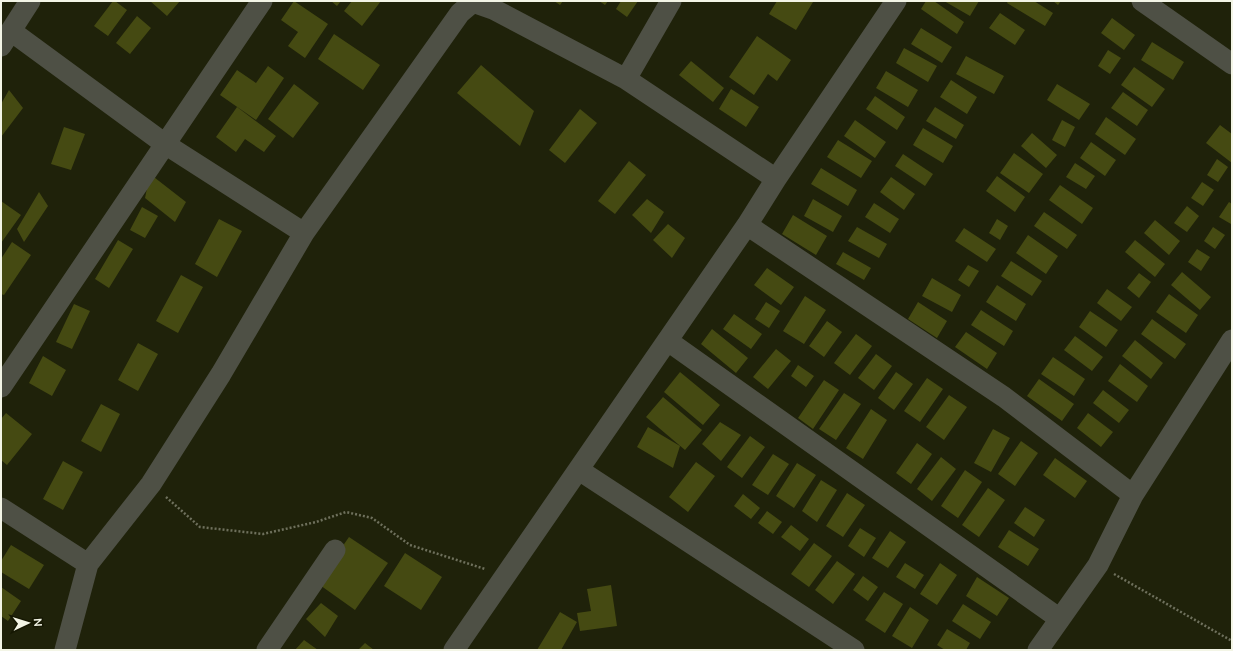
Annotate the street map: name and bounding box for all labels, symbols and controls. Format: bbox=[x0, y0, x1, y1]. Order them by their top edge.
north arrow bbox=[8, 603, 48, 643]
text: N bbox=[31, 618, 45, 627]

